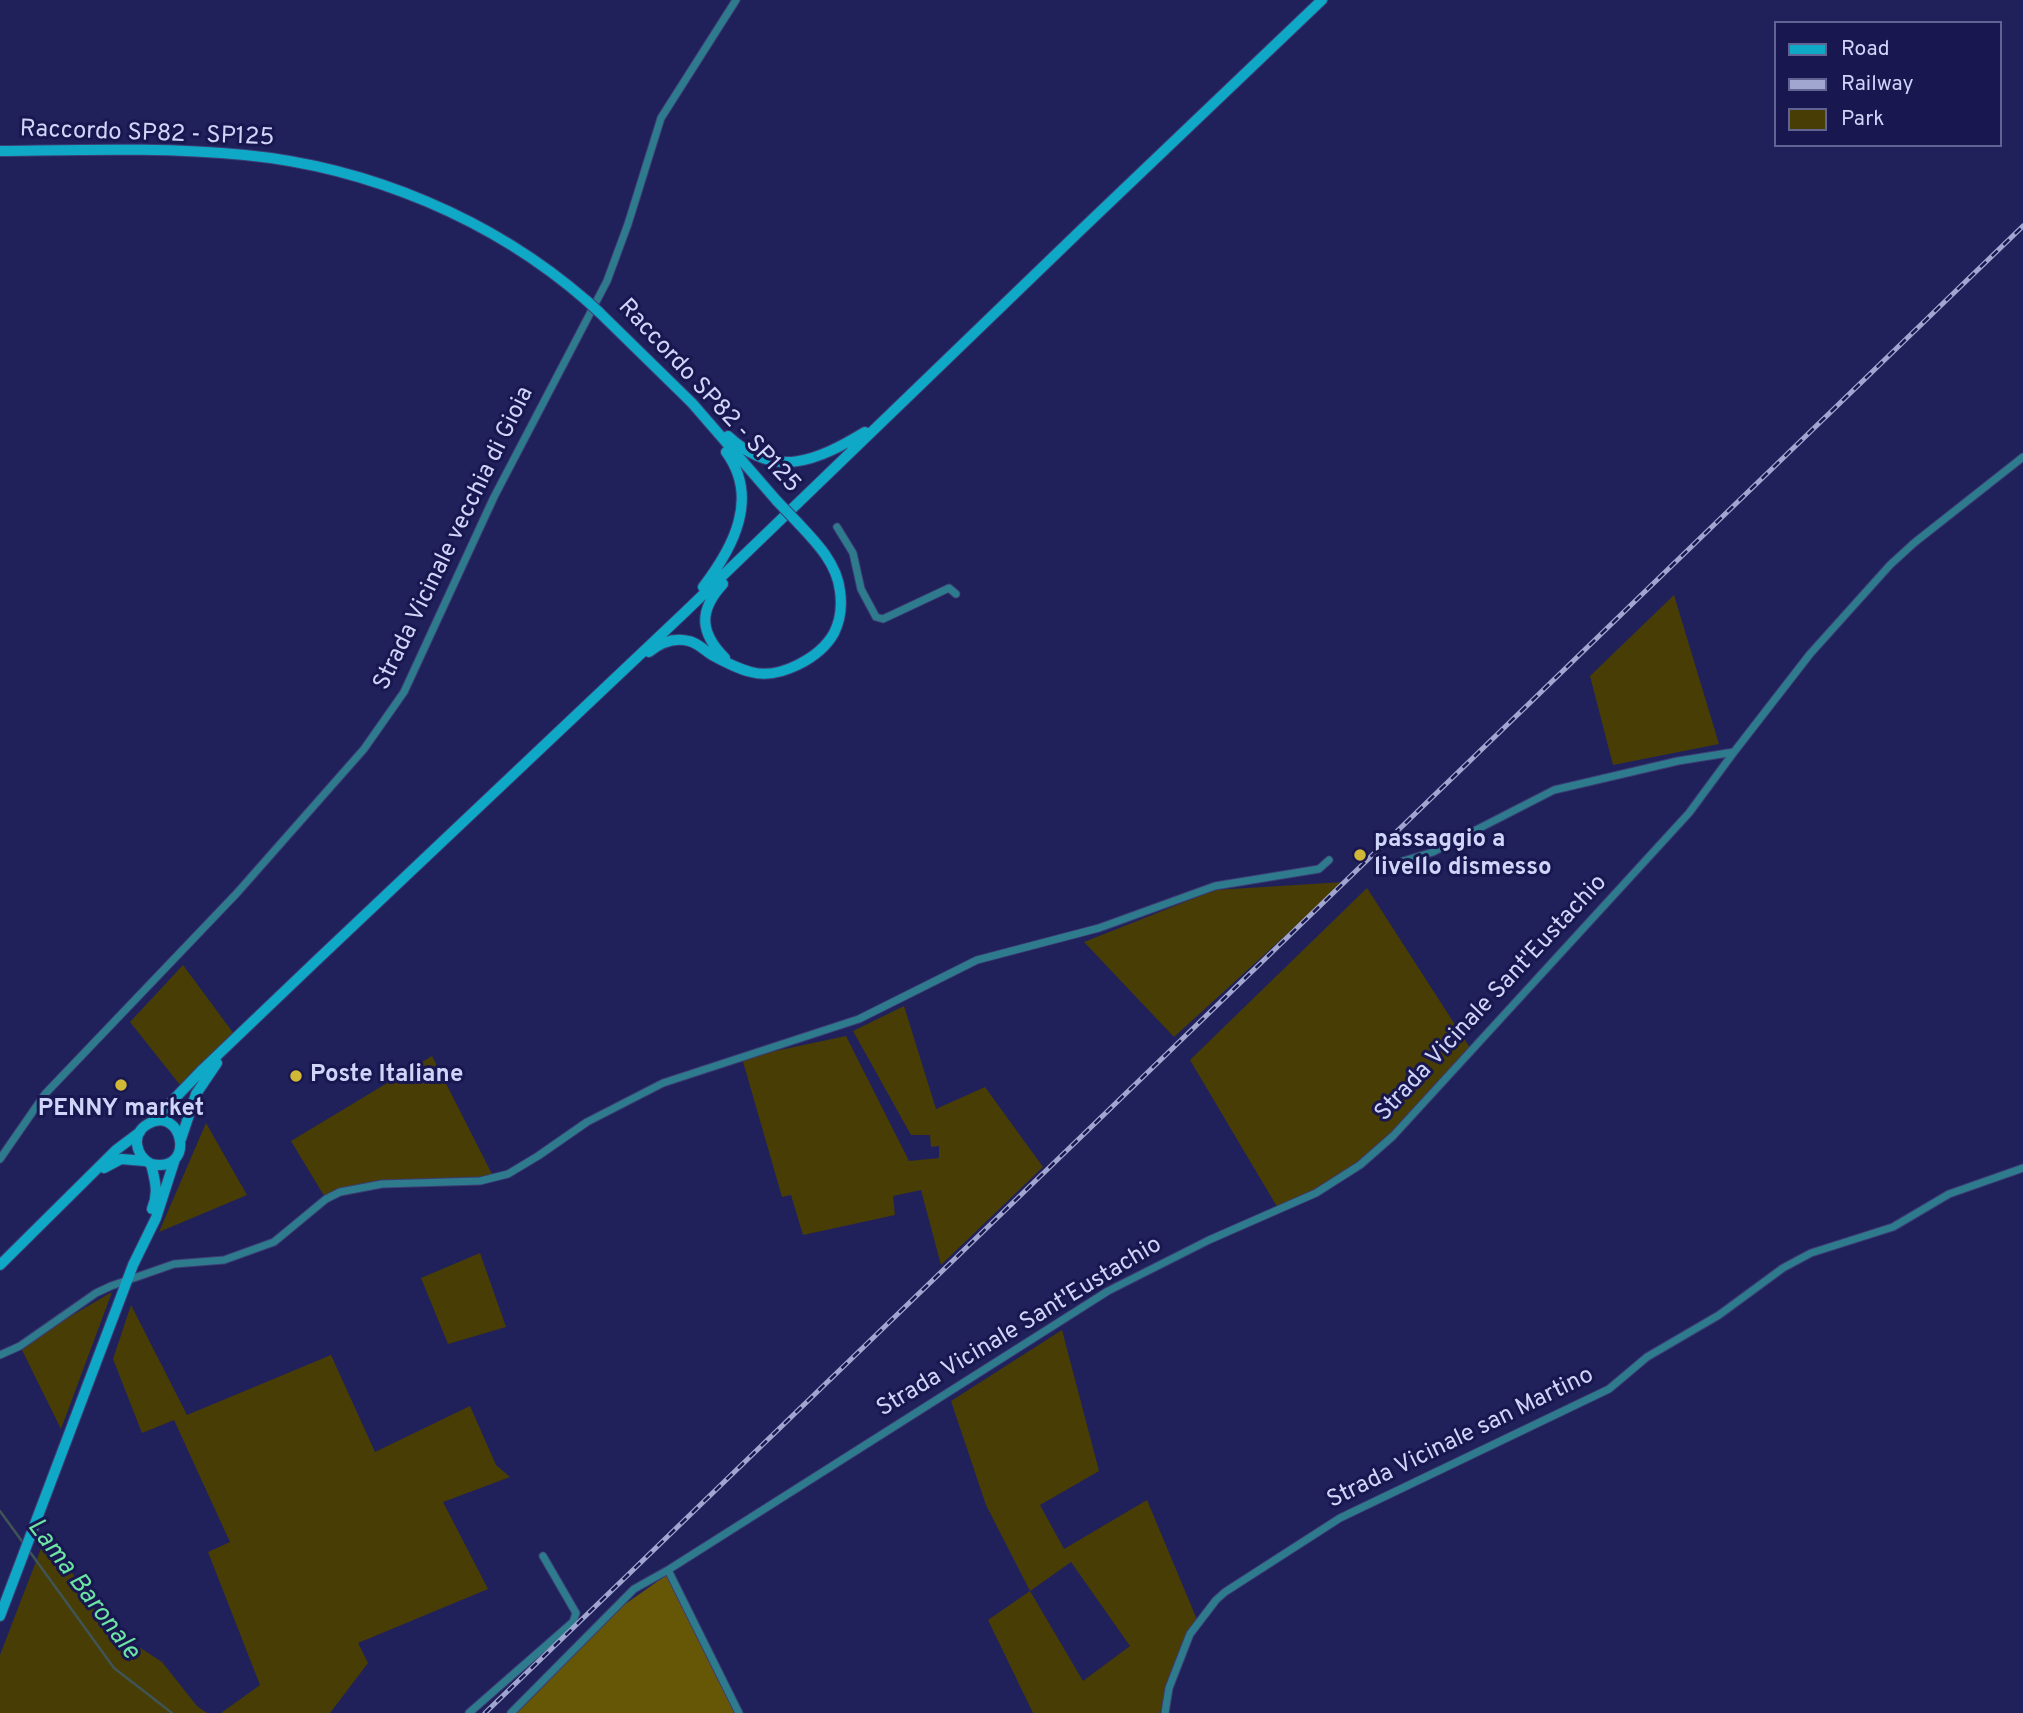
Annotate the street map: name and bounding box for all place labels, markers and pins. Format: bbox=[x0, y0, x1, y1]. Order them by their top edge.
place label: passaggio a livello dismesso bbox=[1374, 827, 1552, 883]
marker: passaggio a livello dismesso bbox=[1352, 847, 1368, 863]
place label: Poste Italiane bbox=[310, 1062, 463, 1090]
marker: Poste Italiane bbox=[288, 1068, 304, 1084]
marker: PENNY market bbox=[113, 1077, 129, 1093]
place label: PENNY market bbox=[38, 1096, 204, 1124]

